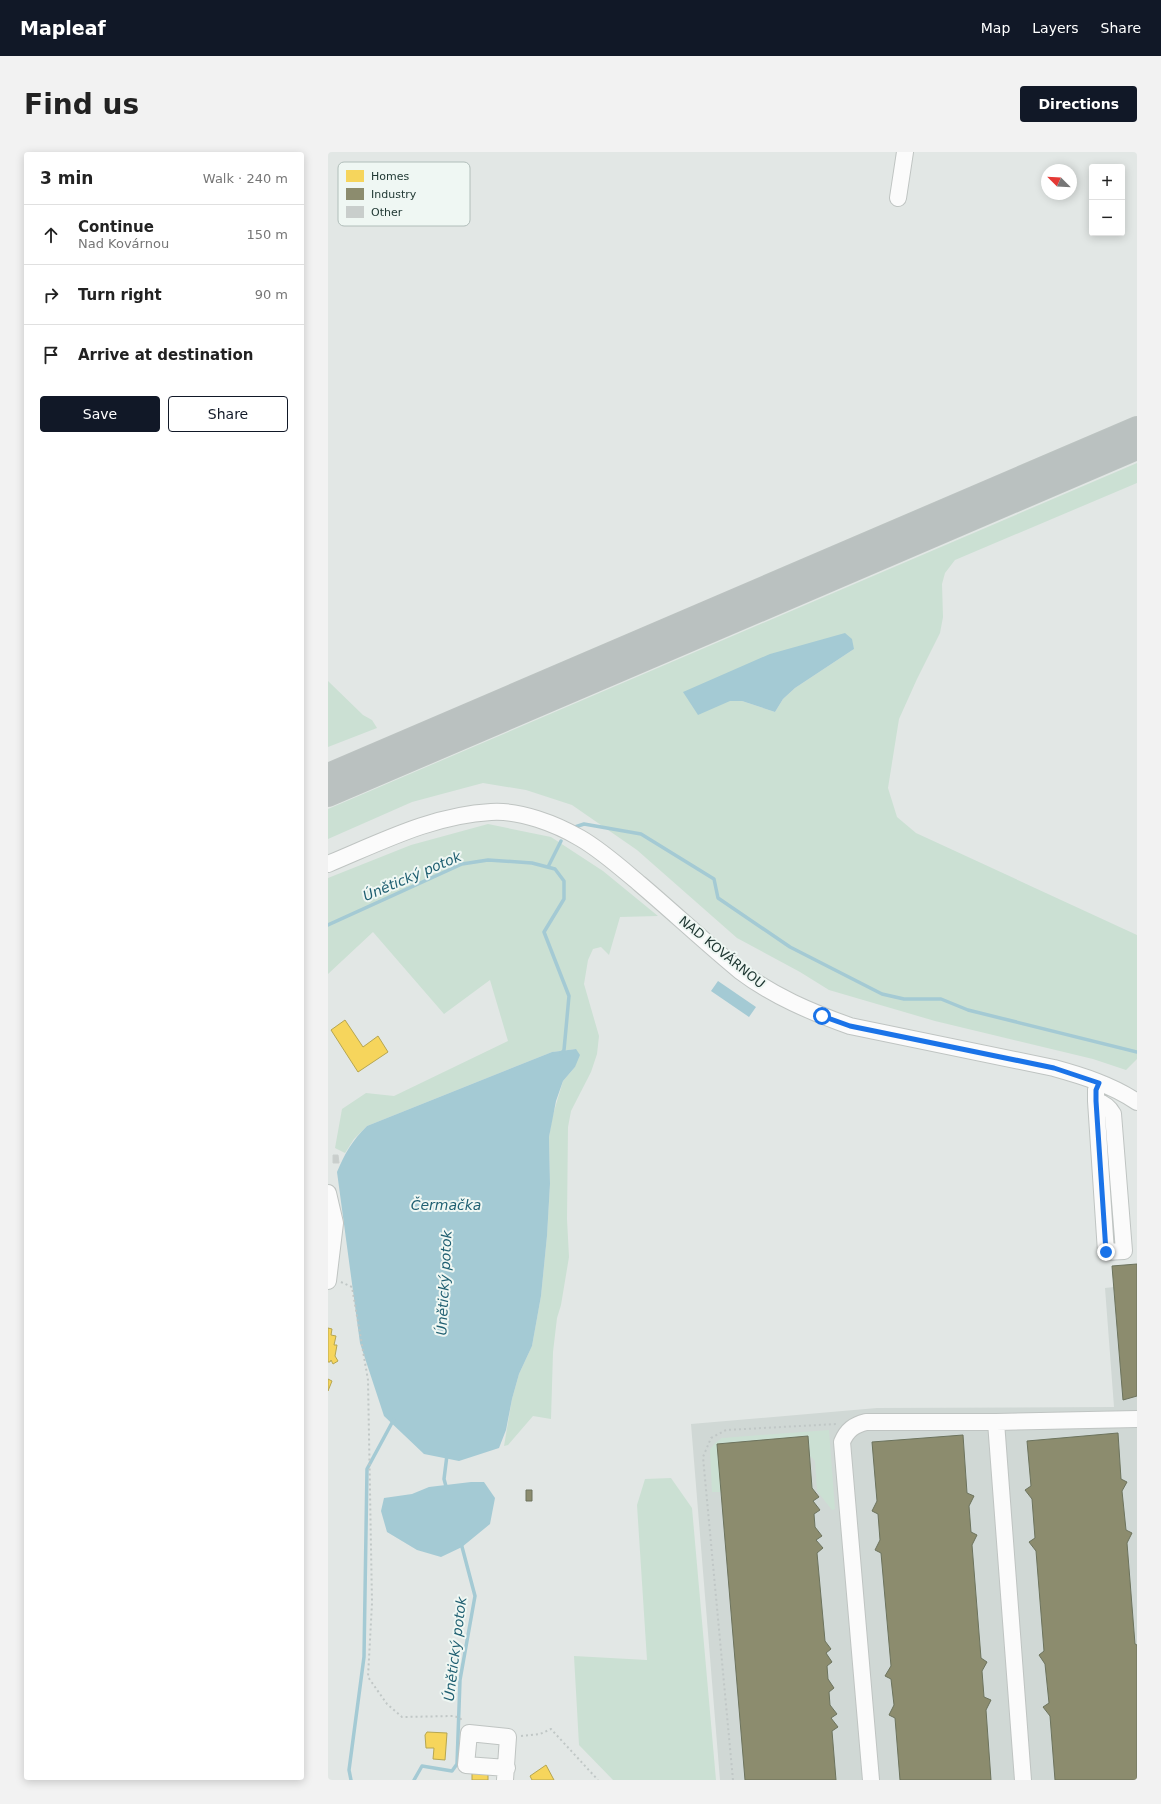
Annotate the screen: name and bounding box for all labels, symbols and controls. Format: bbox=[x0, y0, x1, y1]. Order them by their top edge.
text: Mapleaf bbox=[20, 17, 106, 39]
text: Map bbox=[981, 20, 1010, 36]
text: Layers bbox=[1032, 20, 1079, 36]
text: Share bbox=[1101, 20, 1141, 36]
button: Directions bbox=[1020, 86, 1137, 122]
text: Find us bbox=[24, 88, 139, 121]
legend bbox=[338, 162, 470, 226]
north arrow bbox=[1041, 164, 1077, 200]
map controls bbox=[1089, 164, 1125, 236]
button: + bbox=[1089, 164, 1125, 200]
text: 3 min bbox=[40, 168, 93, 188]
text: Homes bbox=[371, 170, 409, 183]
text: Walk · 240 m bbox=[203, 171, 288, 186]
text: Industry bbox=[371, 188, 417, 201]
button: − bbox=[1089, 200, 1125, 236]
text: Other bbox=[371, 206, 403, 219]
text: Continue bbox=[78, 218, 154, 236]
icon: ahead bbox=[40, 224, 62, 246]
text: 150 m bbox=[246, 227, 288, 242]
text: Nad Kovárnou bbox=[78, 236, 169, 251]
icon: right bbox=[40, 284, 62, 306]
text: Turn right bbox=[78, 286, 162, 304]
text: 90 m bbox=[255, 287, 288, 302]
icon: arrive bbox=[40, 344, 62, 366]
text: Arrive at destination bbox=[78, 346, 253, 364]
button: Save bbox=[40, 396, 160, 432]
button: Share bbox=[168, 396, 288, 432]
water label: Únětický potok bbox=[360, 847, 464, 904]
street label: NAD KOVÁRNOU bbox=[676, 913, 768, 991]
route start bbox=[813, 1007, 831, 1025]
water label: Čermačka bbox=[411, 1196, 481, 1213]
water label: Únětický potok bbox=[432, 1229, 455, 1336]
route end bbox=[1097, 1243, 1115, 1261]
water label: Únětický potok bbox=[440, 1595, 469, 1702]

